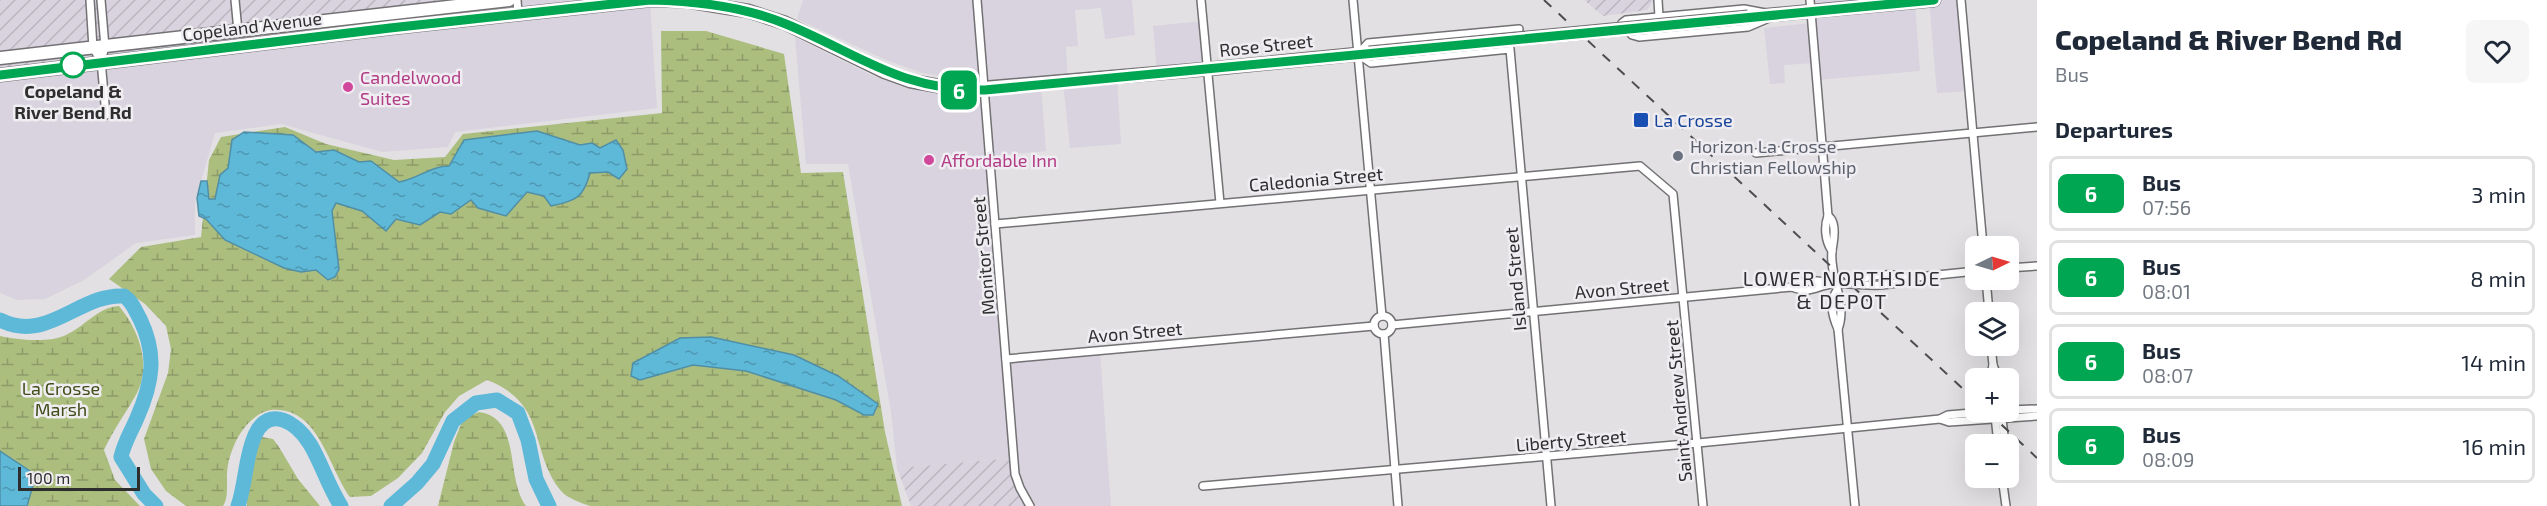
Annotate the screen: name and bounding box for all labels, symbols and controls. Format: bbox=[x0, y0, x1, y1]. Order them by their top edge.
street label: Copeland Avenue bbox=[181, 7, 323, 45]
button: heart bbox=[2466, 20, 2529, 83]
text: Copeland & River Bend Rd bbox=[2055, 22, 2402, 56]
street label: Rose Street bbox=[1218, 29, 1314, 61]
marker: Copeland & River Bend Rd bbox=[60, 52, 86, 78]
text: Bus bbox=[2055, 62, 2089, 86]
place label: Candelwood Suites bbox=[360, 66, 461, 109]
line badge: 6 bbox=[940, 70, 978, 110]
text: 6 bbox=[953, 78, 965, 103]
place label: Copeland & River Bend Rd bbox=[14, 80, 132, 123]
marker: Candelwood Suites bbox=[341, 80, 355, 94]
place label: La Crosse bbox=[1654, 109, 1733, 131]
marker: La Crosse bbox=[1632, 111, 1650, 129]
text: Departures bbox=[2055, 116, 2173, 142]
place label: Horizon La Crosse Christian Fellowship bbox=[1690, 135, 1857, 178]
place label: Affordable Inn bbox=[941, 149, 1057, 171]
marker: Horizon La Crosse Christian Fellowship bbox=[1671, 149, 1685, 163]
marker: Affordable Inn bbox=[922, 153, 936, 167]
street label: Caledonia Street bbox=[1248, 162, 1384, 196]
text: Bus bbox=[2142, 169, 2181, 195]
text: 6 bbox=[2085, 181, 2097, 206]
text: 3 min bbox=[2471, 181, 2526, 207]
text: 07:56 bbox=[2142, 195, 2191, 219]
street label: Monitor Street bbox=[967, 196, 999, 316]
street label: Island Street bbox=[1500, 226, 1530, 332]
north arrow bbox=[1965, 236, 2019, 290]
map controls bbox=[1965, 236, 2019, 488]
text: Bus bbox=[2142, 253, 2181, 279]
text: 6 bbox=[2085, 265, 2097, 290]
text: 8 min bbox=[2470, 265, 2526, 291]
district label: LOWER NORTHSIDE & DEPOT bbox=[1743, 266, 1941, 313]
street label: Avon Street bbox=[1574, 273, 1670, 303]
text: 08:01 bbox=[2142, 279, 2191, 303]
button: layers bbox=[1965, 302, 2019, 356]
street label: Avon Street bbox=[1087, 317, 1183, 347]
street label: Saint Andrew Street bbox=[1660, 319, 1696, 483]
text: Bus bbox=[2142, 337, 2181, 363]
text: 6 bbox=[2085, 349, 2097, 374]
text: 14 min bbox=[2461, 349, 2526, 375]
text: 08:07 bbox=[2142, 363, 2193, 387]
button: + bbox=[1965, 368, 2019, 422]
park label: La Crosse Marsh bbox=[22, 377, 100, 420]
text: Bus bbox=[2142, 421, 2181, 447]
street label: Liberty Street bbox=[1515, 424, 1627, 456]
text: 6 bbox=[2085, 433, 2097, 458]
text: 16 min bbox=[2462, 433, 2526, 459]
button: − bbox=[1965, 434, 2019, 488]
text: 08:09 bbox=[2142, 447, 2194, 471]
scale bar bbox=[18, 464, 140, 492]
text: 100 m bbox=[27, 468, 70, 487]

